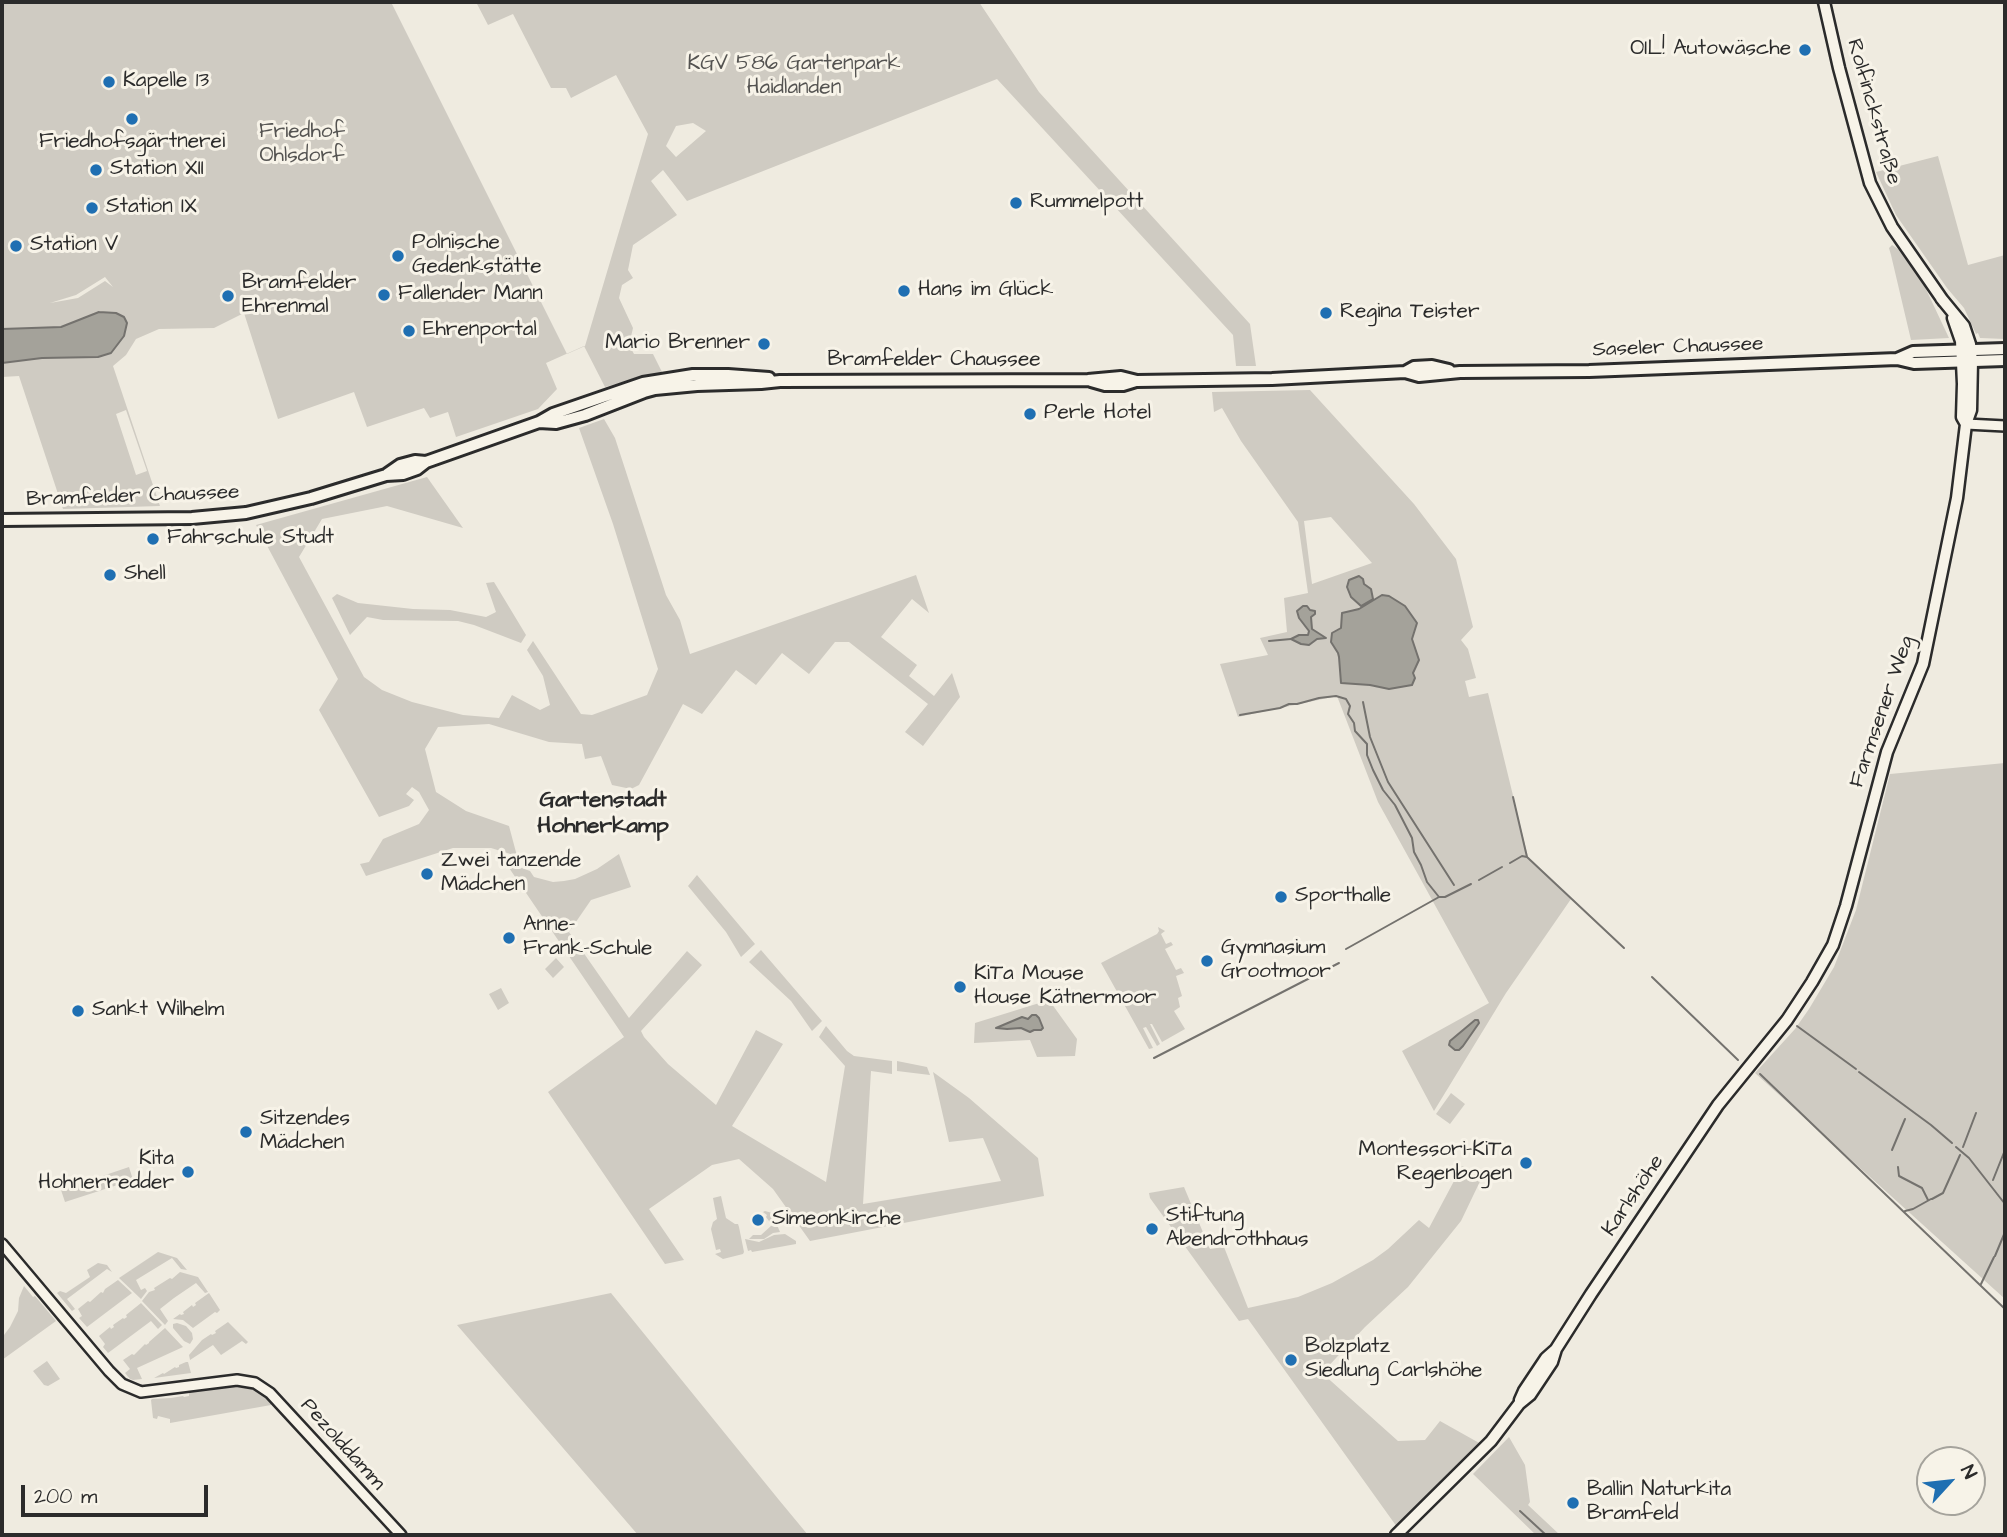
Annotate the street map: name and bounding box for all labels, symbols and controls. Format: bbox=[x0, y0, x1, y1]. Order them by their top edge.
street label: Rolfinckstraße bbox=[1840, 36, 1906, 188]
place label: OIL! Autowäsche bbox=[1630, 37, 1791, 63]
marker: OIL! Autowäsche bbox=[1797, 42, 1813, 58]
park label: KGV 586 Gartenpark Haidlanden bbox=[688, 52, 900, 102]
place label: Kapelle 13 bbox=[123, 69, 209, 95]
marker: Kapelle 13 bbox=[101, 74, 117, 90]
marker: Friedhofsgärtnerei bbox=[124, 111, 140, 127]
park label: Friedhof Ohlsdorf bbox=[259, 120, 345, 170]
place label: Friedhofsgärtnerei bbox=[39, 130, 225, 156]
place label: Station XII bbox=[110, 157, 204, 183]
marker: Station XII bbox=[88, 162, 104, 178]
place label: Rummelpott bbox=[1030, 190, 1143, 216]
place label: Station IX bbox=[106, 195, 197, 221]
marker: Rummelpott bbox=[1008, 195, 1024, 211]
marker: Station IX bbox=[84, 200, 100, 216]
place label: Polnische Gedenkstätte bbox=[412, 231, 541, 281]
place label: Station V bbox=[30, 233, 118, 259]
marker: Station V bbox=[8, 238, 24, 254]
marker: Polnische Gedenkstätte bbox=[390, 248, 406, 264]
place label: Bramfelder Ehrenmal bbox=[242, 271, 356, 321]
place label: Hans im Glück bbox=[918, 278, 1053, 304]
place label: Fallender Mann bbox=[398, 282, 543, 308]
marker: Hans im Glück bbox=[896, 283, 912, 299]
marker: Fallender Mann bbox=[376, 287, 392, 303]
marker: Bramfelder Ehrenmal bbox=[220, 288, 236, 304]
place label: Regina Teister bbox=[1340, 300, 1480, 326]
marker: Regina Teister bbox=[1318, 305, 1334, 321]
place label: Ehrenportal bbox=[423, 318, 537, 344]
marker: Ehrenportal bbox=[401, 323, 417, 339]
place label: Mario Brenner bbox=[605, 331, 750, 357]
street label: Saseler Chaussee bbox=[1592, 332, 1764, 364]
marker: Mario Brenner bbox=[756, 336, 772, 352]
street label: Bramfelder Chaussee bbox=[827, 348, 1041, 374]
place label: Perle Hotel bbox=[1044, 401, 1151, 427]
marker: Perle Hotel bbox=[1022, 406, 1038, 422]
street label: Bramfelder Chaussee bbox=[26, 481, 240, 513]
place label: Fahrschule Studt bbox=[167, 526, 334, 552]
marker: Fahrschule Studt bbox=[145, 531, 161, 547]
place label: Shell bbox=[124, 562, 166, 588]
marker: Shell bbox=[102, 567, 118, 583]
street label: Farmsener Weg bbox=[1845, 633, 1921, 791]
district label: Gartenstadt Hohnerkamp bbox=[537, 787, 669, 841]
place label: Zwei tanzende Mädchen bbox=[441, 849, 581, 899]
marker: Zwei tanzende Mädchen bbox=[419, 866, 435, 882]
place label: Sporthalle bbox=[1295, 884, 1391, 910]
marker: Sporthalle bbox=[1273, 889, 1289, 905]
place label: Anne- Frank-Schule bbox=[523, 913, 652, 963]
marker: Anne- Frank-Schule bbox=[501, 930, 517, 946]
place label: Gymnasium Grootmoor bbox=[1221, 936, 1331, 986]
marker: Gymnasium Grootmoor bbox=[1199, 953, 1215, 969]
place label: KiTa Mouse House Kätnermoor bbox=[974, 962, 1156, 1012]
marker: KiTa Mouse House Kätnermoor bbox=[952, 979, 968, 995]
place label: Sankt Wilhelm bbox=[92, 998, 224, 1024]
marker: Sankt Wilhelm bbox=[70, 1003, 86, 1019]
place label: Sitzendes Mädchen bbox=[260, 1107, 350, 1157]
marker: Sitzendes Mädchen bbox=[238, 1124, 254, 1140]
place label: Montessori-KiTa Regenbogen bbox=[1359, 1138, 1512, 1188]
place label: Kita Hohnerredder bbox=[38, 1147, 174, 1197]
street label: Karlshöhe bbox=[1598, 1150, 1670, 1242]
marker: Montessori-KiTa Regenbogen bbox=[1518, 1155, 1534, 1171]
marker: Kita Hohnerredder bbox=[180, 1164, 196, 1180]
place label: Stiftung Abendrothhaus bbox=[1166, 1204, 1308, 1254]
place label: Simeonkirche bbox=[772, 1207, 901, 1233]
marker: Simeonkirche bbox=[750, 1212, 766, 1228]
marker: Stiftung Abendrothhaus bbox=[1144, 1221, 1160, 1237]
place label: Bolzplatz Siedlung Carlshöhe bbox=[1305, 1335, 1482, 1385]
marker: Bolzplatz Siedlung Carlshöhe bbox=[1283, 1352, 1299, 1368]
street label: Pezolddamm bbox=[294, 1394, 390, 1496]
north arrow bbox=[1916, 1446, 1986, 1516]
text: N bbox=[1954, 1461, 1983, 1484]
scale bar bbox=[24, 1470, 212, 1514]
place label: Ballin Naturkita Bramfeld bbox=[1587, 1478, 1731, 1528]
text: 200 m bbox=[34, 1482, 97, 1511]
marker: Ballin Naturkita Bramfeld bbox=[1565, 1495, 1581, 1511]

